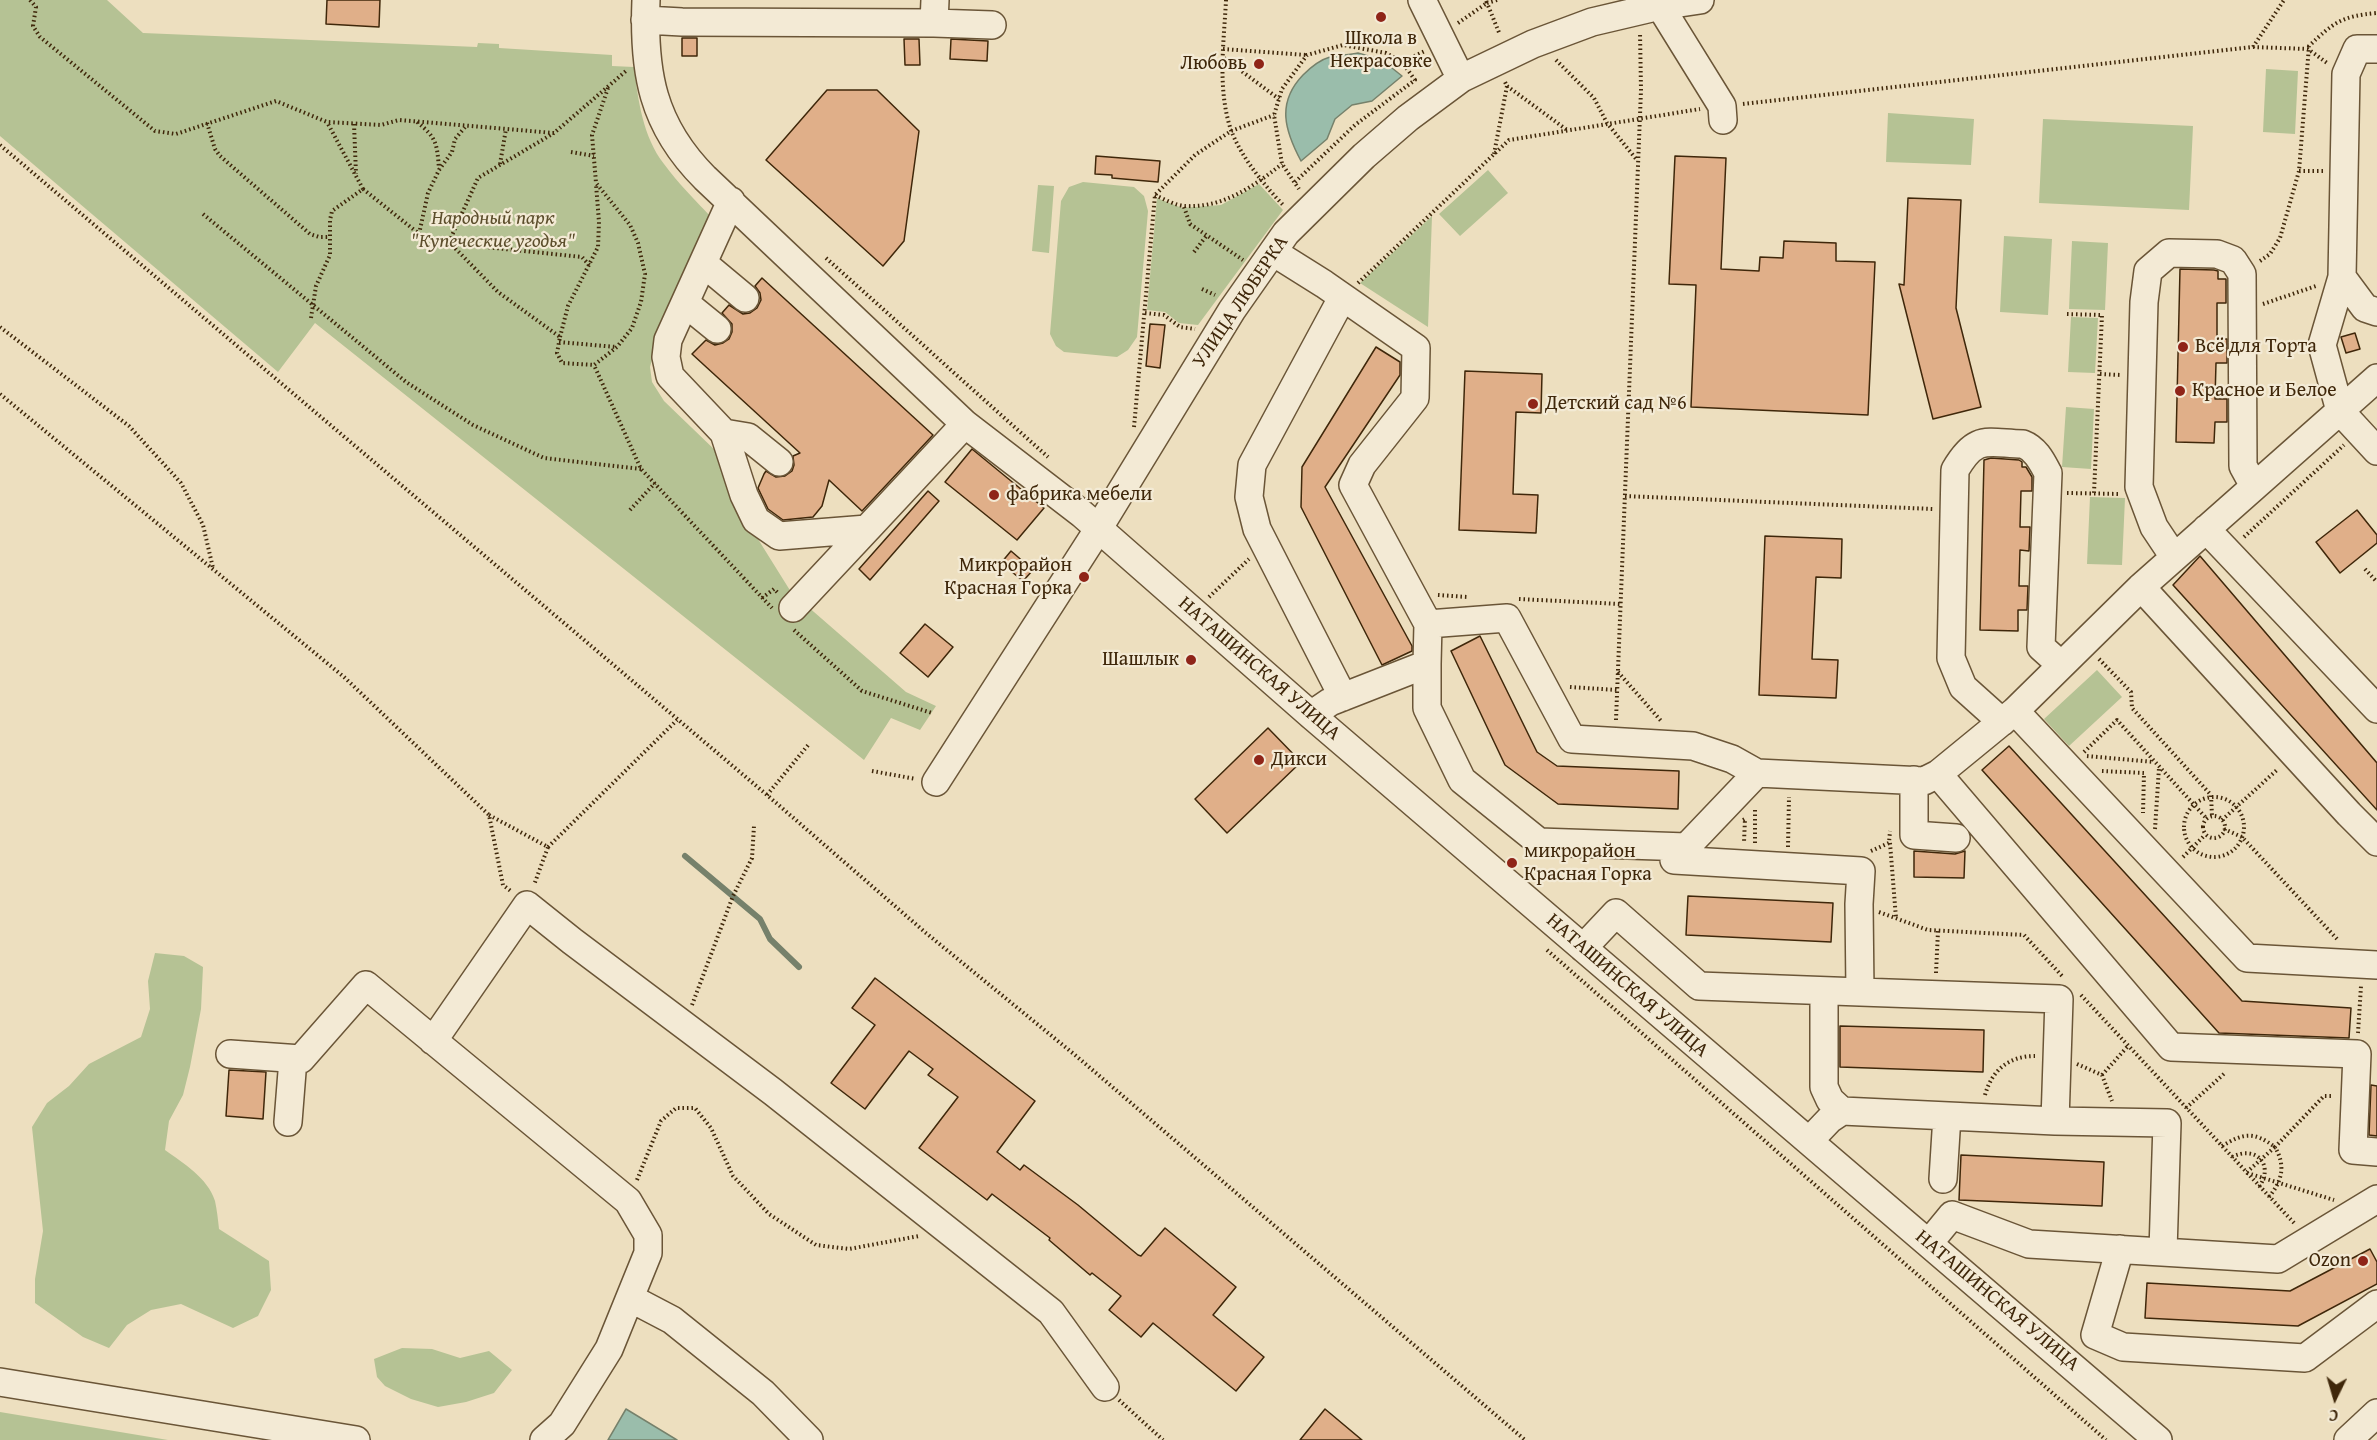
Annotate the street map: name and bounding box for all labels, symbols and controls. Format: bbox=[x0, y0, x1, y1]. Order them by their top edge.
marker: Школа в Некрасовке bbox=[1374, 10, 1388, 24]
place label: Школа в Некрасовке bbox=[1330, 27, 1432, 74]
place label: Любовь bbox=[1180, 52, 1247, 76]
marker: Любовь bbox=[1252, 57, 1266, 71]
park label: Народный парк "Купеческие угодья" bbox=[411, 207, 575, 254]
street label: УЛИЦА ЛЮБЕРКА bbox=[1188, 231, 1294, 373]
place label: Всё для Торта bbox=[2195, 335, 2317, 359]
marker: Всё для Торта bbox=[2176, 340, 2190, 354]
place label: Красное и Белое bbox=[2192, 379, 2337, 403]
marker: Красное и Белое bbox=[2173, 384, 2187, 398]
place label: Детский сад №6 bbox=[1545, 392, 1687, 416]
marker: Детский сад №6 bbox=[1526, 397, 1540, 411]
place label: фабрика мебели bbox=[1006, 483, 1152, 507]
marker: фабрика мебели bbox=[987, 488, 1001, 502]
place label: Микрорайон Красная Горка bbox=[944, 554, 1072, 601]
marker: Микрорайон Красная Горка bbox=[1077, 570, 1091, 584]
street label: НАТАШИНСКАЯ УЛИЦА bbox=[1173, 592, 1345, 746]
place label: Шашлык bbox=[1102, 648, 1179, 672]
marker: Шашлык bbox=[1184, 653, 1198, 667]
place label: Дикси bbox=[1271, 748, 1327, 772]
marker: Дикси bbox=[1252, 753, 1266, 767]
place label: микрорайон Красная Горка bbox=[1524, 840, 1652, 887]
marker: микрорайон Красная Горка bbox=[1505, 856, 1519, 870]
street label: НАТАШИНСКАЯ УЛИЦА bbox=[1541, 909, 1713, 1063]
street label: НАТАШИНСКАЯ УЛИЦА bbox=[1910, 1225, 2084, 1377]
place label: Ozon bbox=[2309, 1249, 2351, 1273]
marker: Ozon bbox=[2356, 1254, 2370, 1268]
north arrow bbox=[2305, 1368, 2365, 1428]
text: С bbox=[2328, 1404, 2339, 1428]

